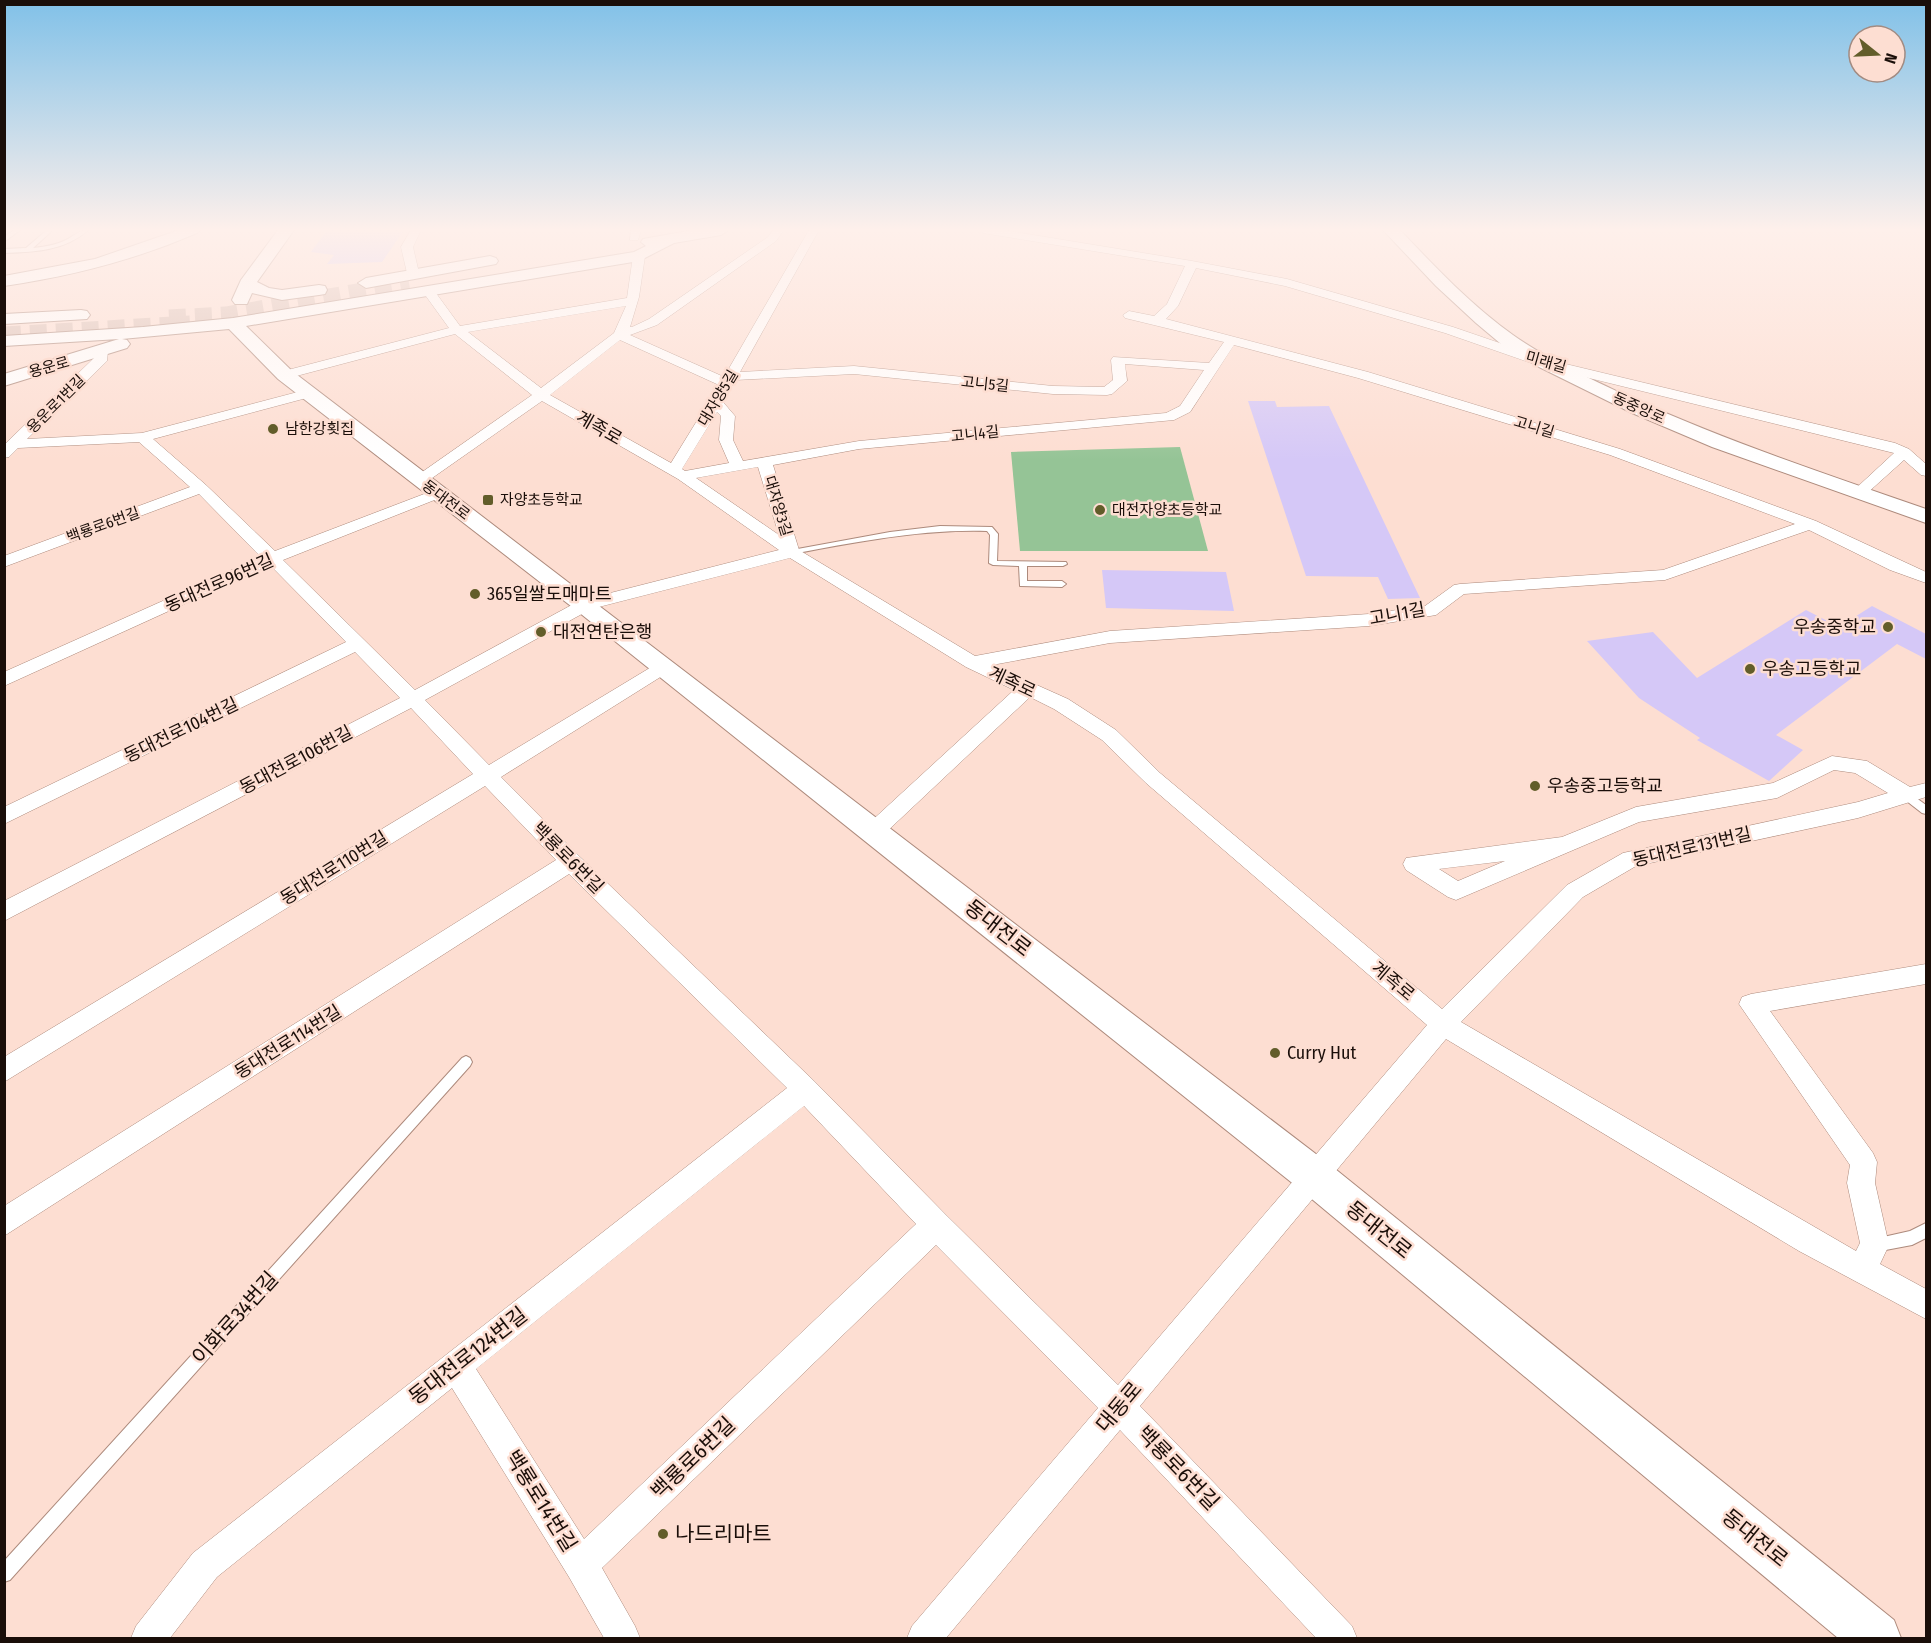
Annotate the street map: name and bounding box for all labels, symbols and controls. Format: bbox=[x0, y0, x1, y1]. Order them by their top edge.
north arrow bbox=[1847, 24, 1907, 84]
text: N bbox=[1880, 51, 1901, 66]
street label: 미래길 bbox=[1524, 348, 1568, 376]
street label: 용운로 bbox=[27, 353, 71, 381]
street label: 대자양5길 bbox=[694, 367, 742, 429]
street label: 용운로1번길 bbox=[23, 371, 89, 437]
street label: 고니5길 bbox=[960, 373, 1010, 395]
street label: 동중앙로 bbox=[1610, 389, 1668, 427]
street label: 계족로 bbox=[572, 406, 626, 450]
street label: 고니길 bbox=[1512, 412, 1556, 442]
place label: 남한강횟집 bbox=[285, 420, 354, 438]
marker: 남한강횟집 bbox=[266, 422, 280, 436]
street label: 고니4길 bbox=[950, 423, 1000, 445]
street label: 대자양3길 bbox=[760, 474, 796, 538]
street label: 동대전로 bbox=[419, 476, 473, 524]
place label: 자양초등학교 bbox=[500, 491, 583, 509]
marker: 자양초등학교 bbox=[481, 493, 495, 507]
place label: 대전자양초등학교 bbox=[1112, 501, 1222, 519]
street label: 백룡로6번길 bbox=[64, 503, 142, 547]
marker: 대전자양초등학교 bbox=[1093, 503, 1107, 517]
street label: 동대전로96번길 bbox=[161, 549, 277, 617]
place label: 365일쌀도매마트 bbox=[487, 583, 612, 605]
marker: 365일쌀도매마트 bbox=[468, 587, 482, 601]
street label: 고니1길 bbox=[1367, 598, 1427, 630]
place label: 우송중학교 bbox=[1793, 616, 1876, 638]
marker: 우송중학교 bbox=[1881, 620, 1895, 634]
place label: 대전연탄은행 bbox=[553, 621, 652, 643]
marker: 대전연탄은행 bbox=[534, 625, 548, 639]
place label: 우송고등학교 bbox=[1762, 658, 1861, 680]
street label: 계족로 bbox=[985, 662, 1039, 702]
marker: 우송고등학교 bbox=[1743, 662, 1757, 676]
street label: 동대전로104번길 bbox=[120, 693, 242, 767]
street label: 동대전로106번길 bbox=[236, 721, 356, 799]
place label: 우송중고등학교 bbox=[1547, 775, 1663, 797]
marker: 우송중고등학교 bbox=[1528, 779, 1542, 793]
street label: 백룡로6번길 bbox=[528, 818, 608, 898]
street label: 동대전로131번길 bbox=[1631, 823, 1753, 871]
street label: 동대전로110번길 bbox=[276, 826, 392, 910]
street label: 동대전로 bbox=[960, 894, 1036, 962]
street label: 계족로 bbox=[1367, 957, 1419, 1005]
street label: 동대전로114번길 bbox=[230, 1000, 346, 1084]
place label: Curry Hut bbox=[1287, 1042, 1356, 1064]
marker: Curry Hut bbox=[1268, 1046, 1282, 1060]
street label: 동대전로 bbox=[1341, 1196, 1417, 1264]
street label: 이화로34번길 bbox=[186, 1266, 284, 1370]
street label: 동대전로124번길 bbox=[404, 1302, 532, 1410]
street label: 대동로 bbox=[1090, 1376, 1148, 1438]
street label: 백룡로6번길 bbox=[645, 1411, 741, 1505]
street label: 백룡로6번길 bbox=[1131, 1420, 1225, 1516]
street label: 백룡로14번길 bbox=[500, 1445, 582, 1557]
street label: 동대전로 bbox=[1717, 1504, 1793, 1572]
place label: 나드리마트 bbox=[675, 1521, 772, 1547]
marker: 나드리마트 bbox=[656, 1527, 670, 1541]

